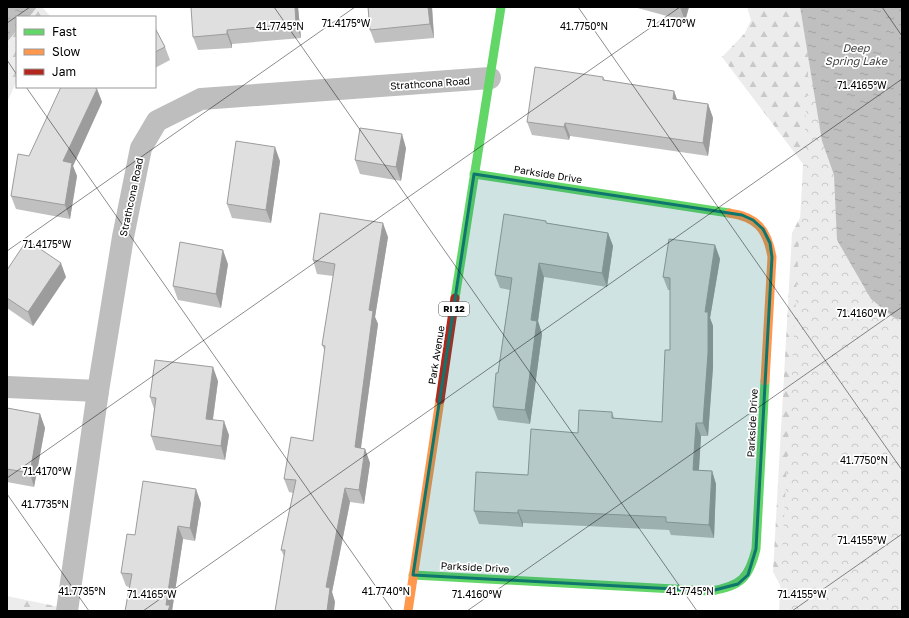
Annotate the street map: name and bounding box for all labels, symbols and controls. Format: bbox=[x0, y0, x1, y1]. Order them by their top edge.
legend bbox=[16, 16, 156, 88]
text: 71.4175°W bbox=[322, 17, 371, 29]
text: 71.4170°W bbox=[646, 17, 696, 29]
text: 41.7745°N bbox=[256, 20, 304, 32]
text: 41.7750°N bbox=[560, 20, 608, 32]
text: Fast bbox=[52, 24, 77, 39]
water label: Deep Spring Lake bbox=[825, 41, 889, 68]
text: Slow bbox=[52, 44, 80, 59]
text: Jam bbox=[52, 64, 76, 79]
street label: Strathcona Road bbox=[390, 74, 470, 92]
text: 71.4165°W bbox=[837, 79, 887, 91]
street label: Strathcona Road bbox=[117, 157, 145, 237]
street label: Parkside Drive bbox=[513, 163, 583, 185]
text: 71.4175°W bbox=[23, 238, 72, 250]
road number: RI 12 bbox=[439, 302, 469, 316]
text: 71.4160°W bbox=[837, 307, 887, 319]
street label: Park Avenue bbox=[425, 325, 447, 385]
street label: Parkside Drive bbox=[744, 388, 760, 458]
text: 41.7750°N bbox=[840, 454, 888, 466]
text: 71.4170°W bbox=[22, 465, 72, 477]
text: 41.7735°N bbox=[21, 498, 69, 510]
text: 71.4155°W bbox=[837, 534, 887, 546]
street label: Parkside Drive bbox=[440, 559, 510, 575]
text: 41.7735°N bbox=[58, 585, 106, 597]
text: 41.7740°N bbox=[362, 585, 410, 597]
text: 41.7745°N bbox=[666, 585, 714, 597]
text: 71.4165°W bbox=[127, 588, 177, 600]
text: 71.4160°W bbox=[452, 588, 502, 600]
text: 71.4155°W bbox=[777, 588, 827, 600]

